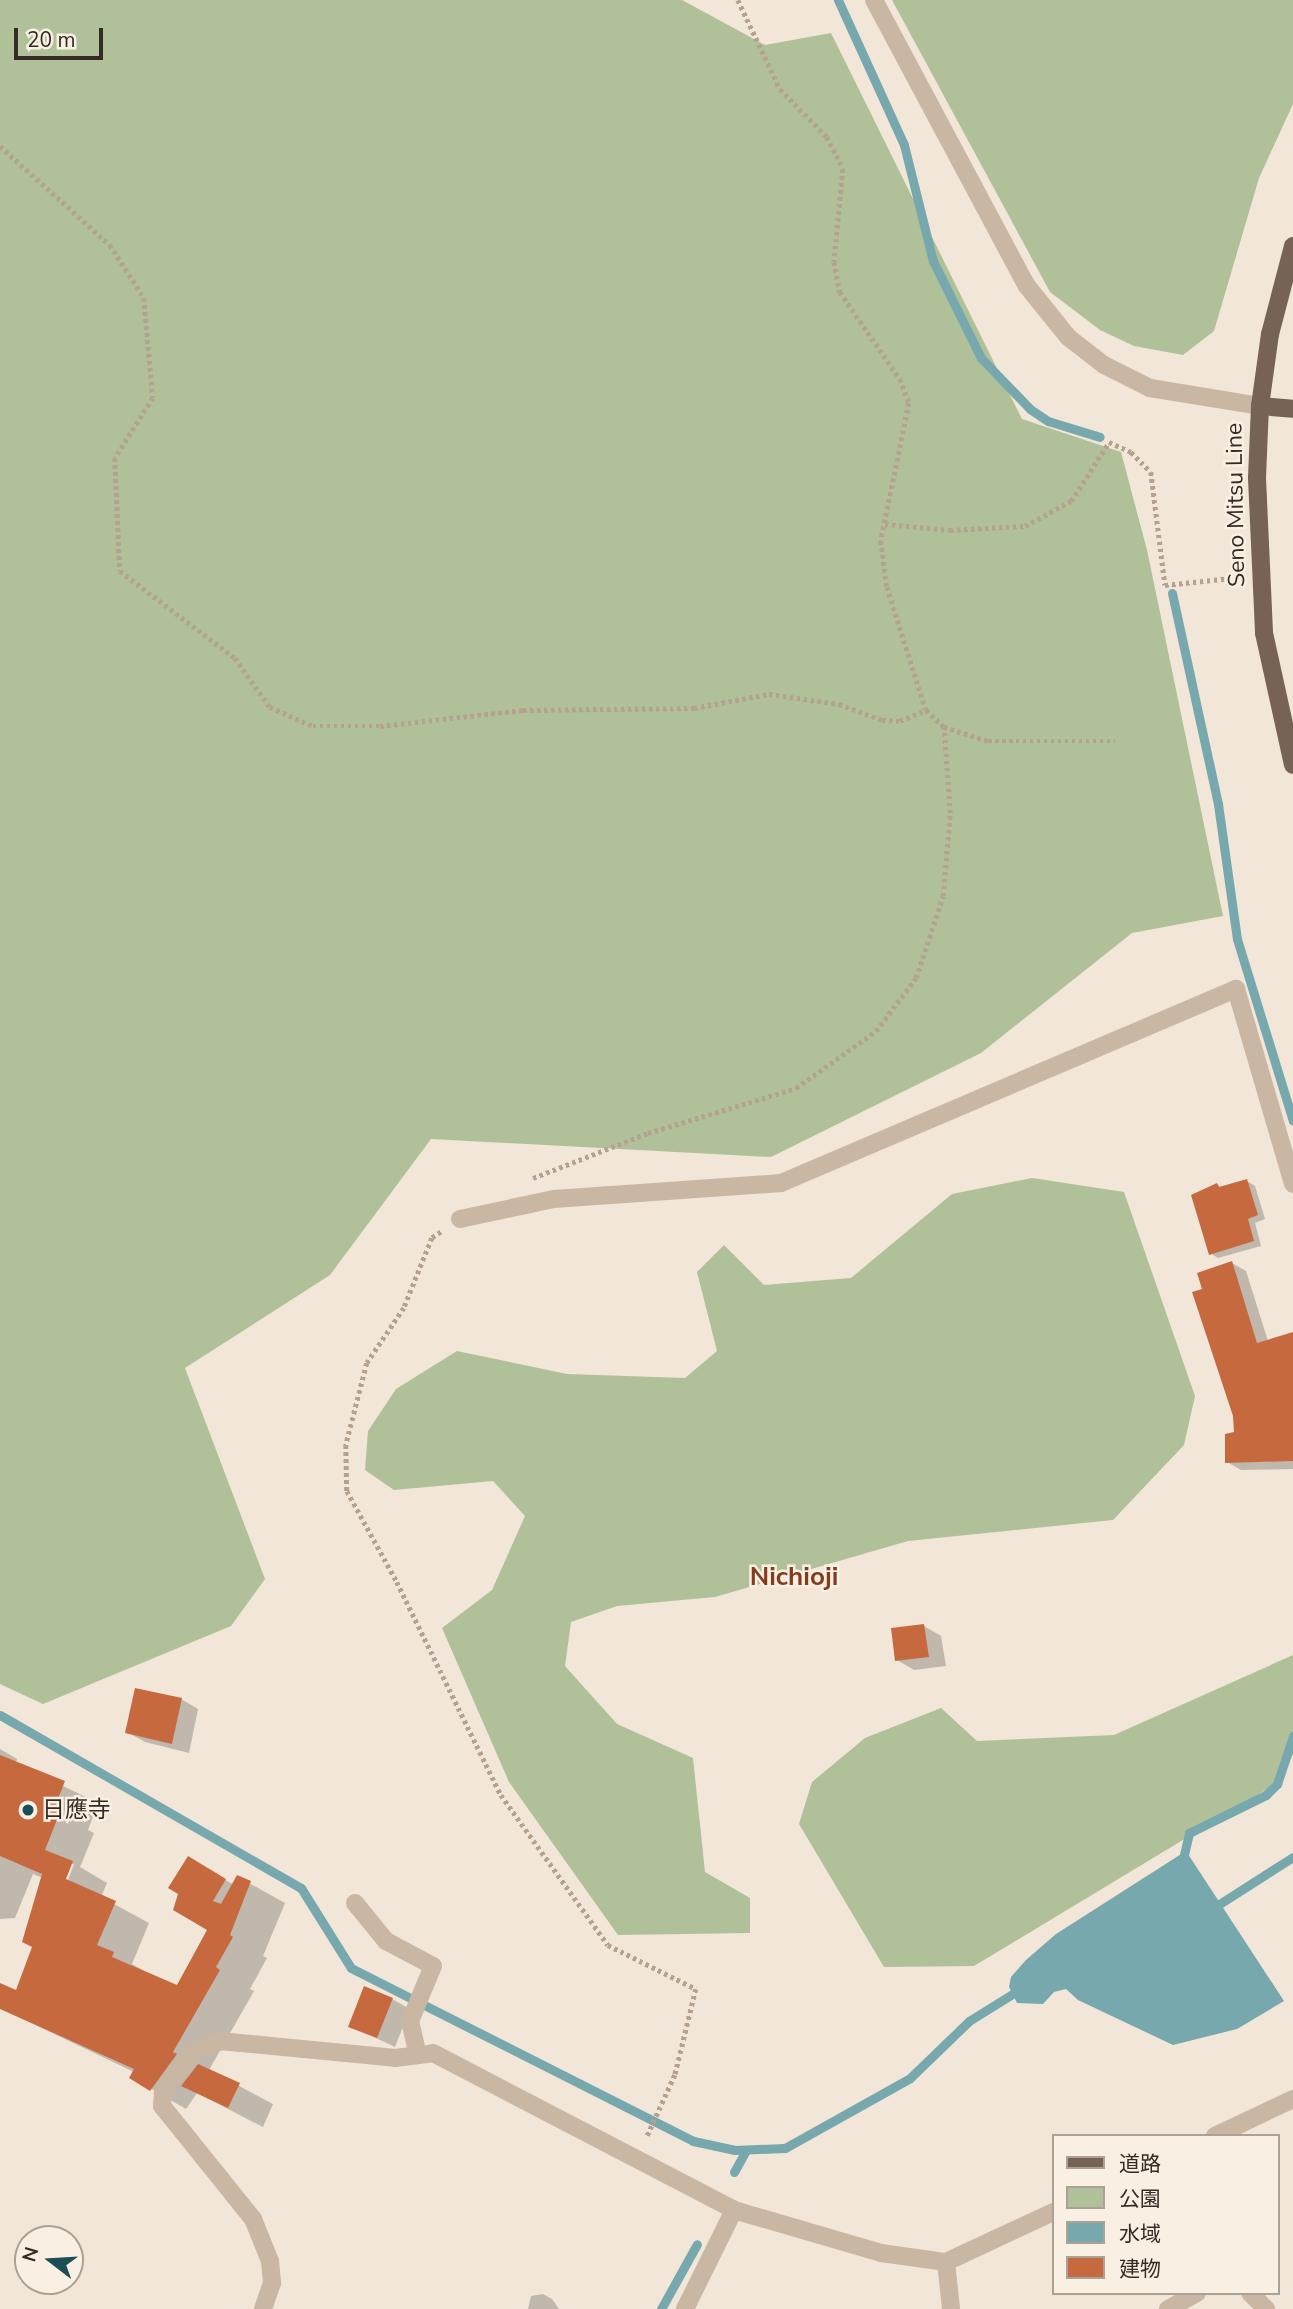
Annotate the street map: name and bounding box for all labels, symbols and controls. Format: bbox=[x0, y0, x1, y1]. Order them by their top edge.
scale bar bbox=[18, 14, 107, 58]
text: 20 m bbox=[27, 26, 76, 54]
street label: Seno Mitsu Line bbox=[1221, 423, 1251, 587]
district label: Nichioji bbox=[750, 1561, 838, 1593]
place label: 日應寺 bbox=[42, 1796, 111, 1824]
marker: 日應寺 bbox=[20, 1802, 36, 1818]
legend bbox=[1052, 2134, 1279, 2295]
text: 道路 bbox=[1119, 2150, 1161, 2178]
text: 公園 bbox=[1119, 2185, 1161, 2213]
text: 水域 bbox=[1119, 2220, 1161, 2248]
north arrow bbox=[14, 2225, 84, 2295]
text: N bbox=[16, 2244, 45, 2265]
text: 建物 bbox=[1119, 2255, 1161, 2283]

